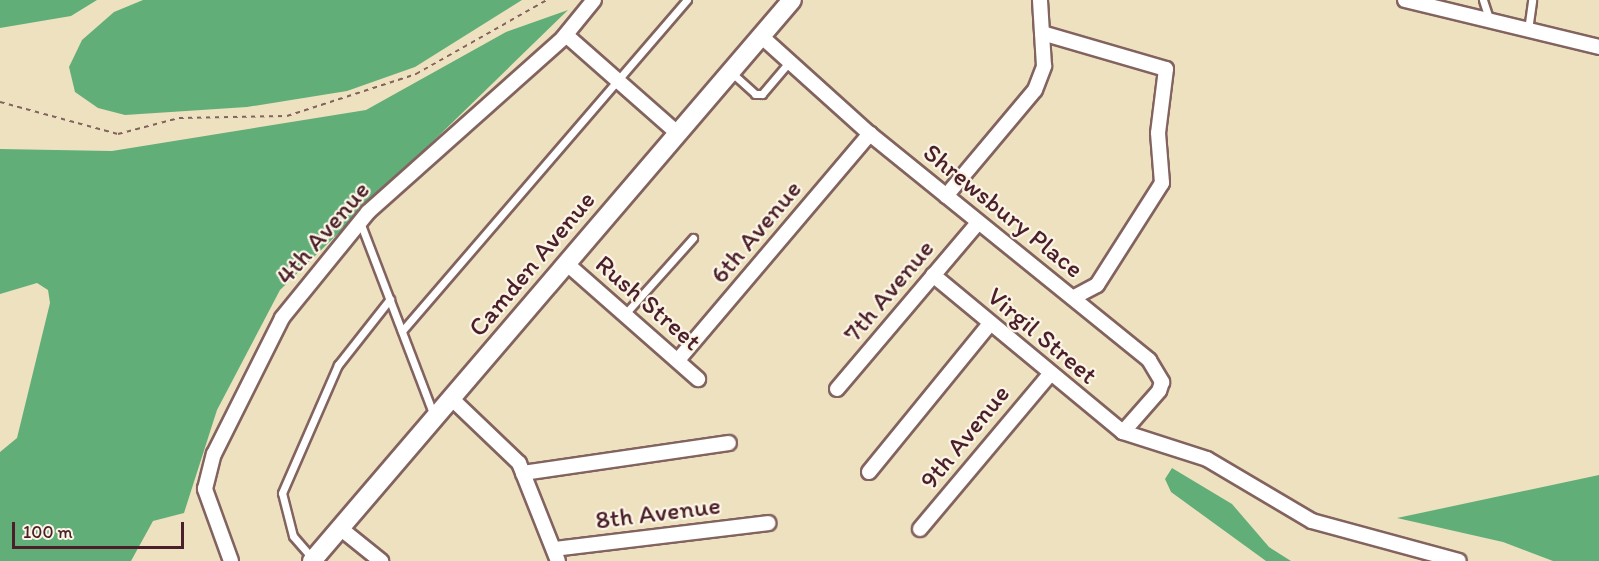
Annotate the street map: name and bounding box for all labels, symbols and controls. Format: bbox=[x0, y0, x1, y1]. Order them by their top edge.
street label: Shrewsbury Place bbox=[917, 137, 1089, 285]
street label: 6th Avenue bbox=[704, 174, 808, 290]
street label: 4th Avenue bbox=[270, 175, 376, 291]
street label: Camden Avenue bbox=[462, 185, 602, 343]
street label: 7th Avenue bbox=[837, 234, 941, 348]
street label: Rush Street bbox=[589, 249, 707, 357]
street label: Virgil Street bbox=[981, 281, 1103, 391]
street label: 9th Avenue bbox=[914, 379, 1016, 495]
street label: 8th Avenue bbox=[594, 490, 722, 536]
scale bar bbox=[15, 510, 188, 548]
text: 100 m bbox=[23, 521, 73, 543]

